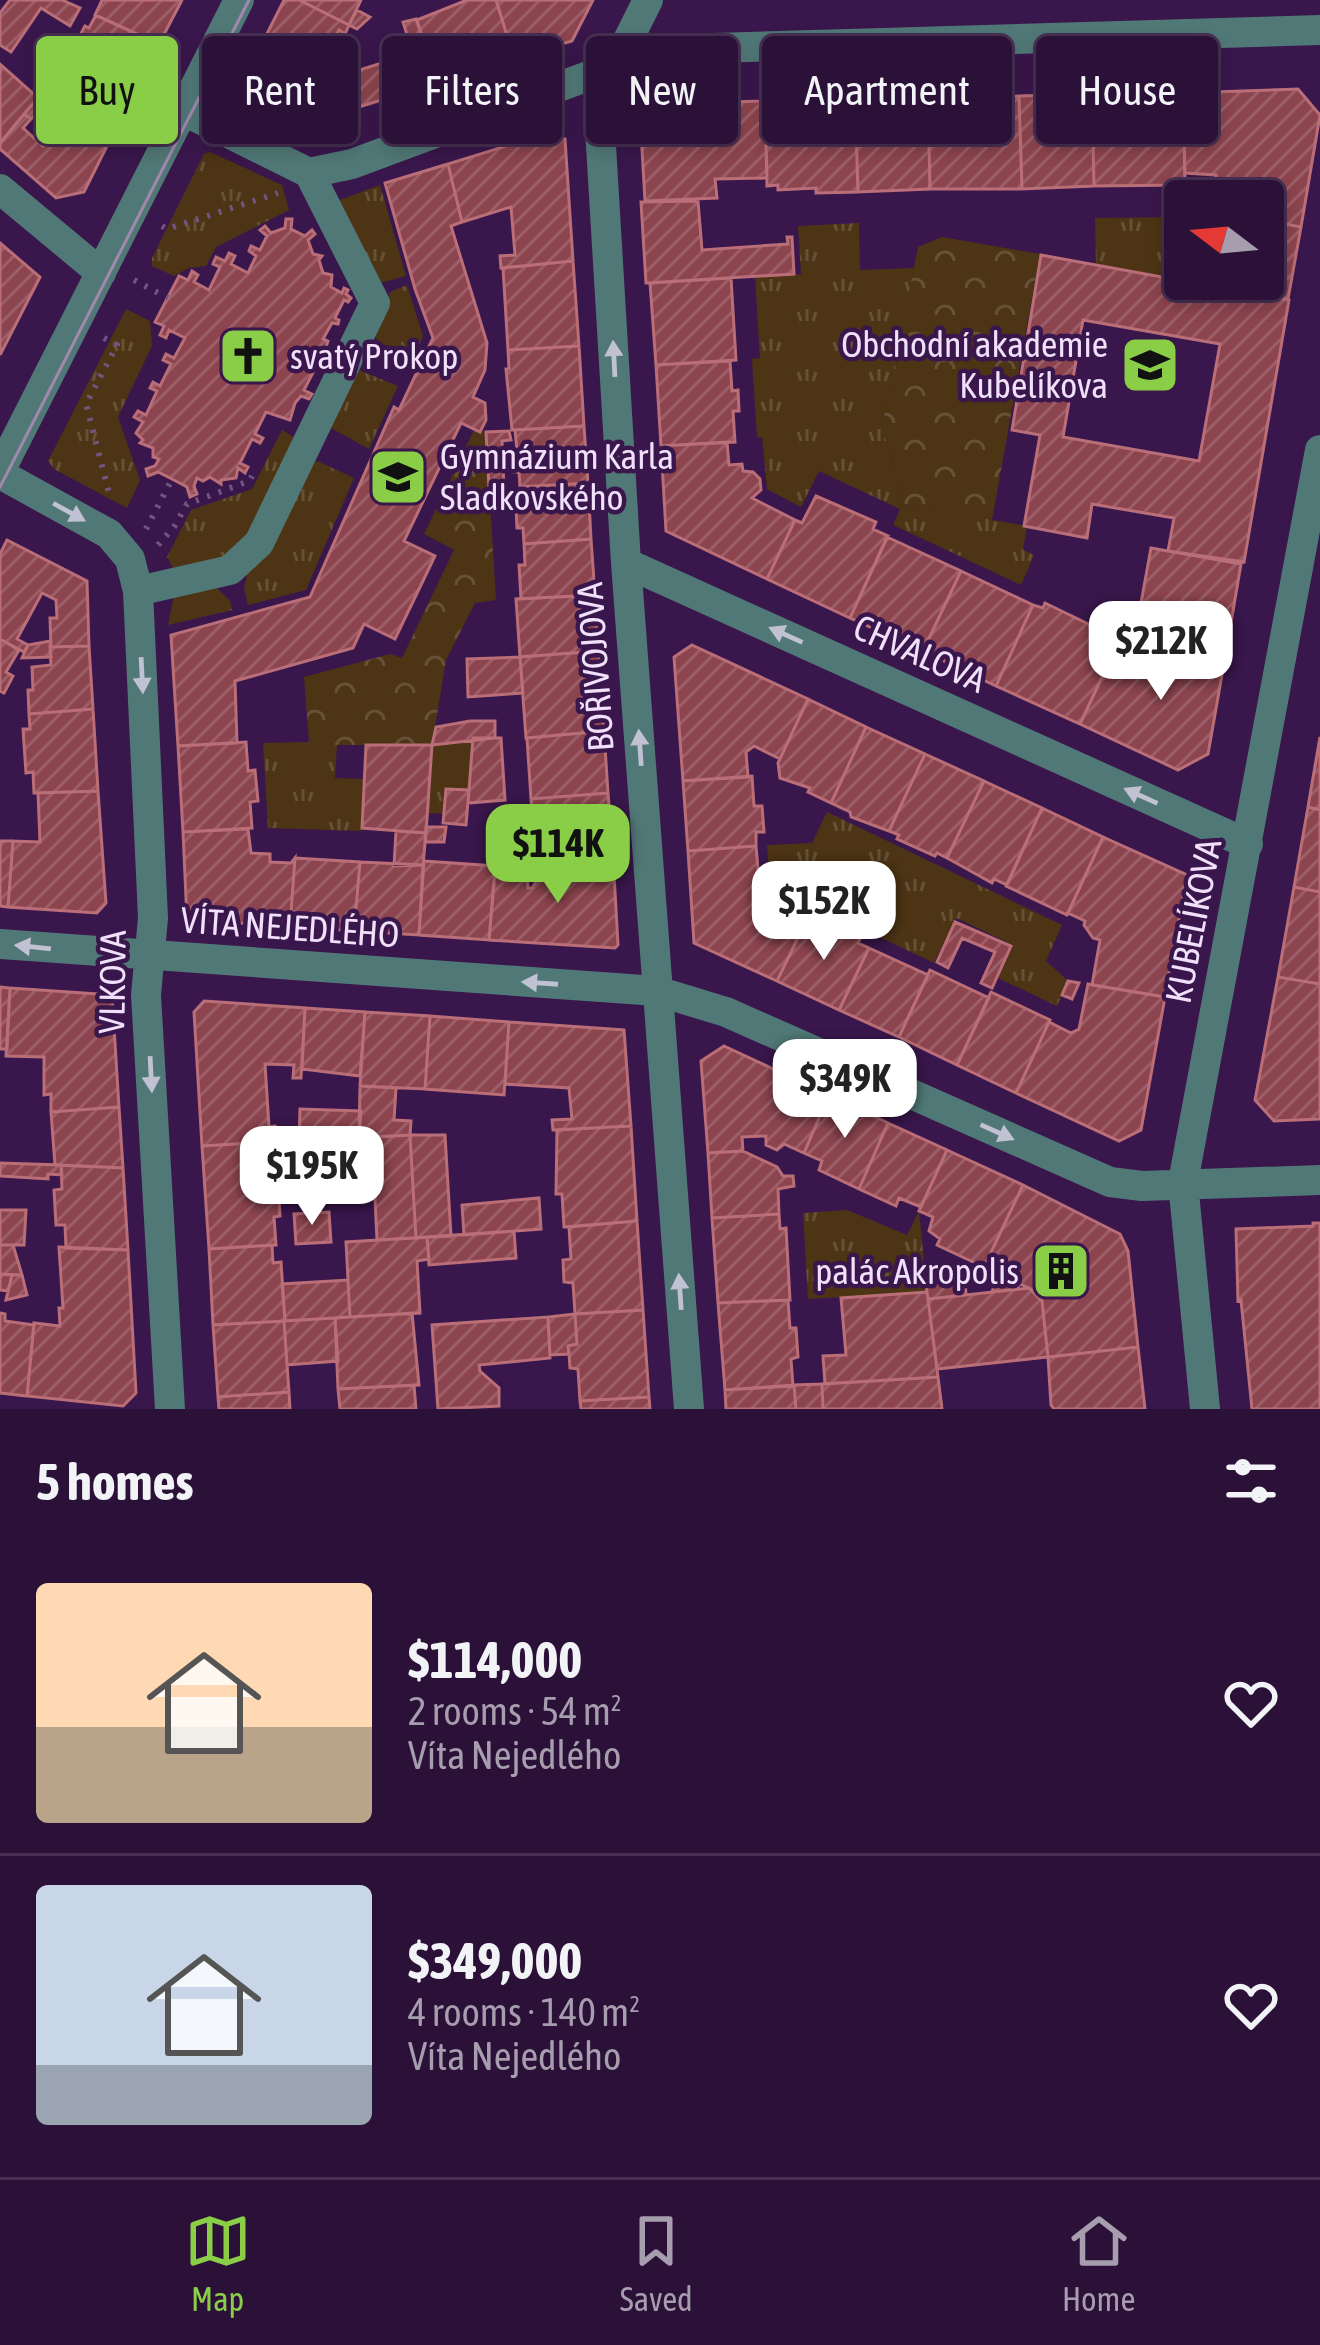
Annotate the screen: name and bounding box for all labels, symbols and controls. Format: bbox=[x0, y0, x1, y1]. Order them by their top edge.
chip: Buy bbox=[36, 36, 178, 144]
chip: Rent bbox=[202, 36, 358, 144]
chip: Filters bbox=[382, 36, 562, 144]
chip: New bbox=[586, 36, 738, 144]
chip: Apartment bbox=[762, 36, 1012, 144]
chip: House bbox=[1036, 36, 1218, 144]
north arrow bbox=[1164, 180, 1284, 300]
map controls bbox=[1164, 180, 1284, 300]
place label: Obchodní akademie Kubelíkova bbox=[841, 323, 1108, 406]
church icon: svatý Prokop bbox=[217, 325, 279, 387]
school or university icon: Obchodní akademie Kubelíkova bbox=[1119, 334, 1181, 396]
place label: svatý Prokop bbox=[290, 335, 458, 377]
one-way arrow bbox=[604, 339, 623, 377]
place label: Gymnázium Karla Sladkovského bbox=[440, 435, 674, 518]
school or university icon: Gymnázium Karla Sladkovského bbox=[367, 446, 429, 508]
one-way arrow bbox=[51, 501, 86, 522]
street label: BOŘIVOJOVA bbox=[568, 581, 622, 753]
pin: $212K bbox=[1077, 601, 1245, 703]
street label: CHVALOVA bbox=[847, 605, 993, 701]
text: $212K bbox=[1116, 618, 1206, 662]
one-way arrow bbox=[768, 625, 803, 645]
one-way arrow bbox=[133, 657, 152, 695]
one-way arrow bbox=[630, 729, 649, 766]
one-way arrow bbox=[1123, 785, 1158, 805]
pin: $114K bbox=[474, 804, 642, 906]
text: $114K bbox=[513, 821, 603, 865]
street label: KUBELÍKOVA bbox=[1157, 835, 1230, 1007]
pin: $152K bbox=[740, 861, 908, 963]
text: $152K bbox=[779, 878, 869, 922]
street label: VÍTA NEJEDLÉHO bbox=[180, 898, 400, 956]
street label: VLKOVA bbox=[90, 930, 134, 1034]
one-way arrow bbox=[14, 938, 51, 957]
one-way arrow bbox=[520, 973, 558, 992]
pin: $349K bbox=[761, 1039, 929, 1141]
one-way arrow bbox=[141, 1056, 160, 1093]
text: $349K bbox=[800, 1056, 890, 1100]
one-way arrow bbox=[980, 1123, 1015, 1143]
pin: $195K bbox=[228, 1126, 396, 1228]
text: $195K bbox=[267, 1143, 357, 1187]
building icon: palác Akropolis bbox=[1030, 1240, 1092, 1302]
place label: palác Akropolis bbox=[815, 1250, 1019, 1292]
one-way arrow bbox=[671, 1273, 690, 1310]
icon: filters bbox=[1218, 1448, 1284, 1514]
text: 5 homes bbox=[36, 1452, 194, 1511]
text: $114,000 bbox=[408, 1630, 582, 1689]
icon: home bbox=[132, 1631, 276, 1775]
icon: heart bbox=[1218, 1670, 1284, 1736]
text: 2 rooms · 54 m² bbox=[408, 1689, 622, 1733]
text: Víta Nejedlého bbox=[408, 1733, 621, 1777]
text: $349,000 bbox=[408, 1931, 582, 1990]
icon: home bbox=[132, 1933, 276, 2077]
icon: heart bbox=[1218, 1972, 1284, 2038]
text: 4 rooms · 140 m² bbox=[408, 1990, 640, 2034]
text: Víta Nejedlého bbox=[408, 2034, 621, 2078]
tab: Map bbox=[185, 2208, 251, 2318]
tab: Saved bbox=[620, 2208, 693, 2318]
tab: Home bbox=[1062, 2208, 1135, 2318]

